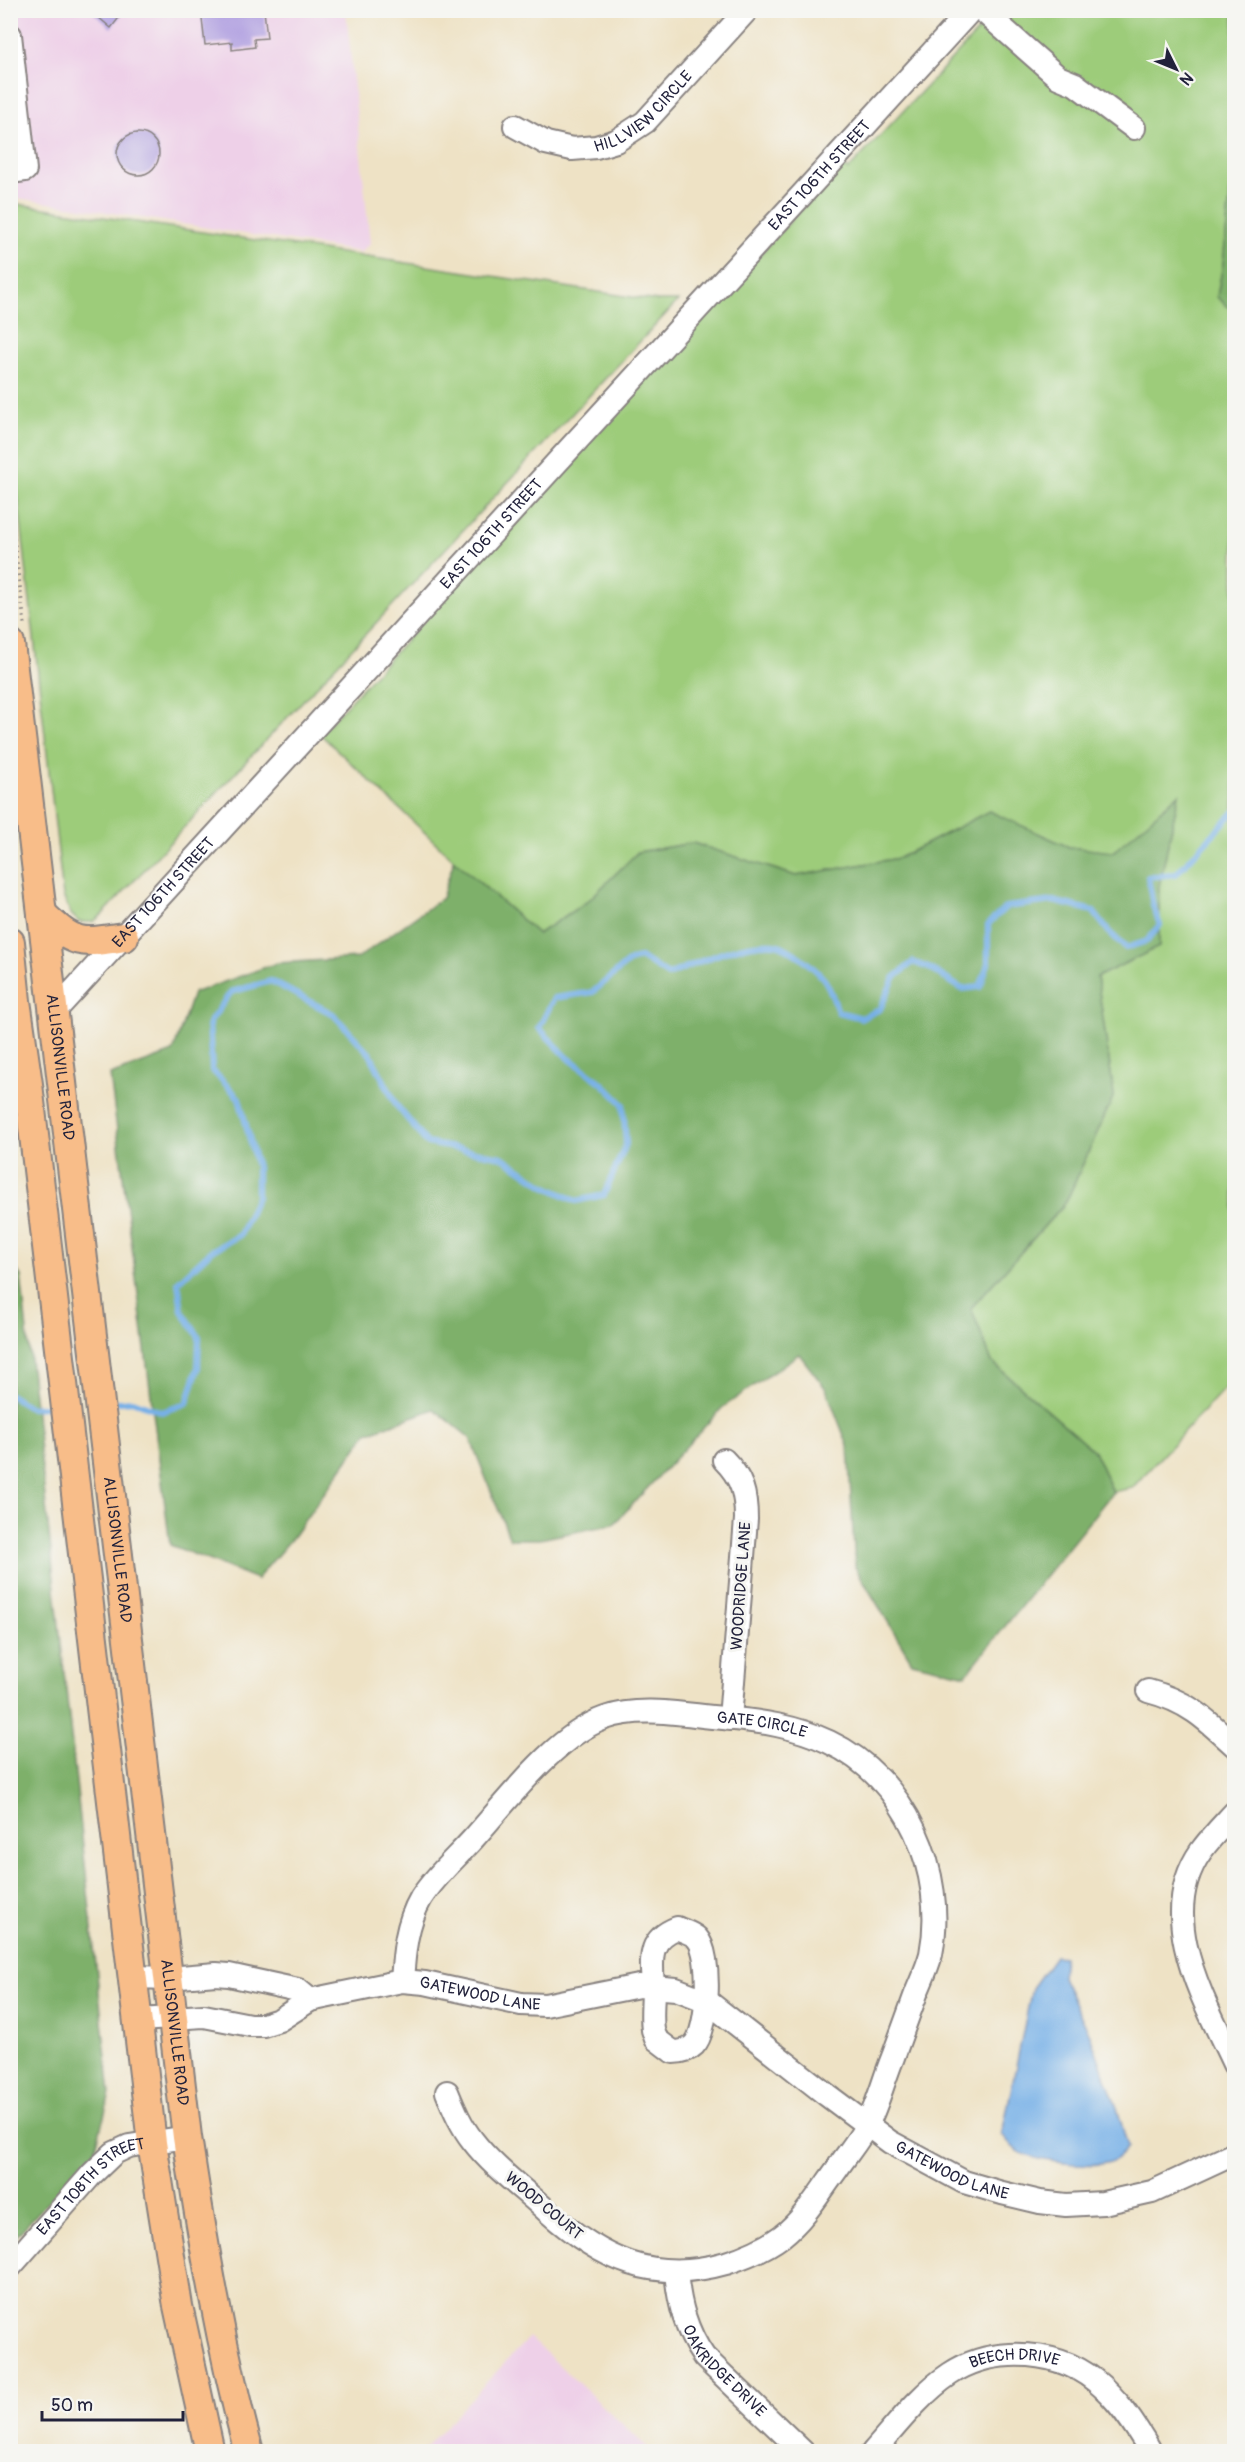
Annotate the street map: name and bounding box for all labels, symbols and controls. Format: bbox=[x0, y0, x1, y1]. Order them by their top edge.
north arrow bbox=[1146, 39, 1206, 99]
street label: HILLVIEW CIRCLE bbox=[591, 67, 697, 157]
text: N bbox=[1175, 68, 1197, 89]
street label: EAST 106TH STREET bbox=[764, 116, 875, 235]
street label: EAST 106TH STREET bbox=[436, 475, 547, 593]
street label: EAST 106TH STREET bbox=[108, 833, 219, 952]
street label: ALLISONVILLE ROAD bbox=[42, 993, 79, 1141]
street label: ALLISONVILLE ROAD bbox=[99, 1475, 136, 1624]
street label: WOODRIDGE LANE bbox=[727, 1521, 755, 1651]
street label: GATE CIRCLE bbox=[716, 1708, 810, 1742]
street label: ALLISONVILLE ROAD bbox=[156, 1958, 193, 2107]
street label: GATEWOOD LANE bbox=[418, 1972, 541, 2015]
street label: EAST 108TH STREET bbox=[33, 2134, 146, 2240]
street label: GATEWOOD LANE bbox=[892, 2137, 1011, 2204]
street label: WOOD COURT bbox=[501, 2168, 587, 2244]
street label: OAKRIDGE DRIVE bbox=[678, 2322, 771, 2421]
street label: BEECH DRIVE bbox=[967, 2345, 1062, 2373]
scale bar bbox=[42, 2384, 183, 2422]
text: 50 m bbox=[51, 2394, 93, 2417]

